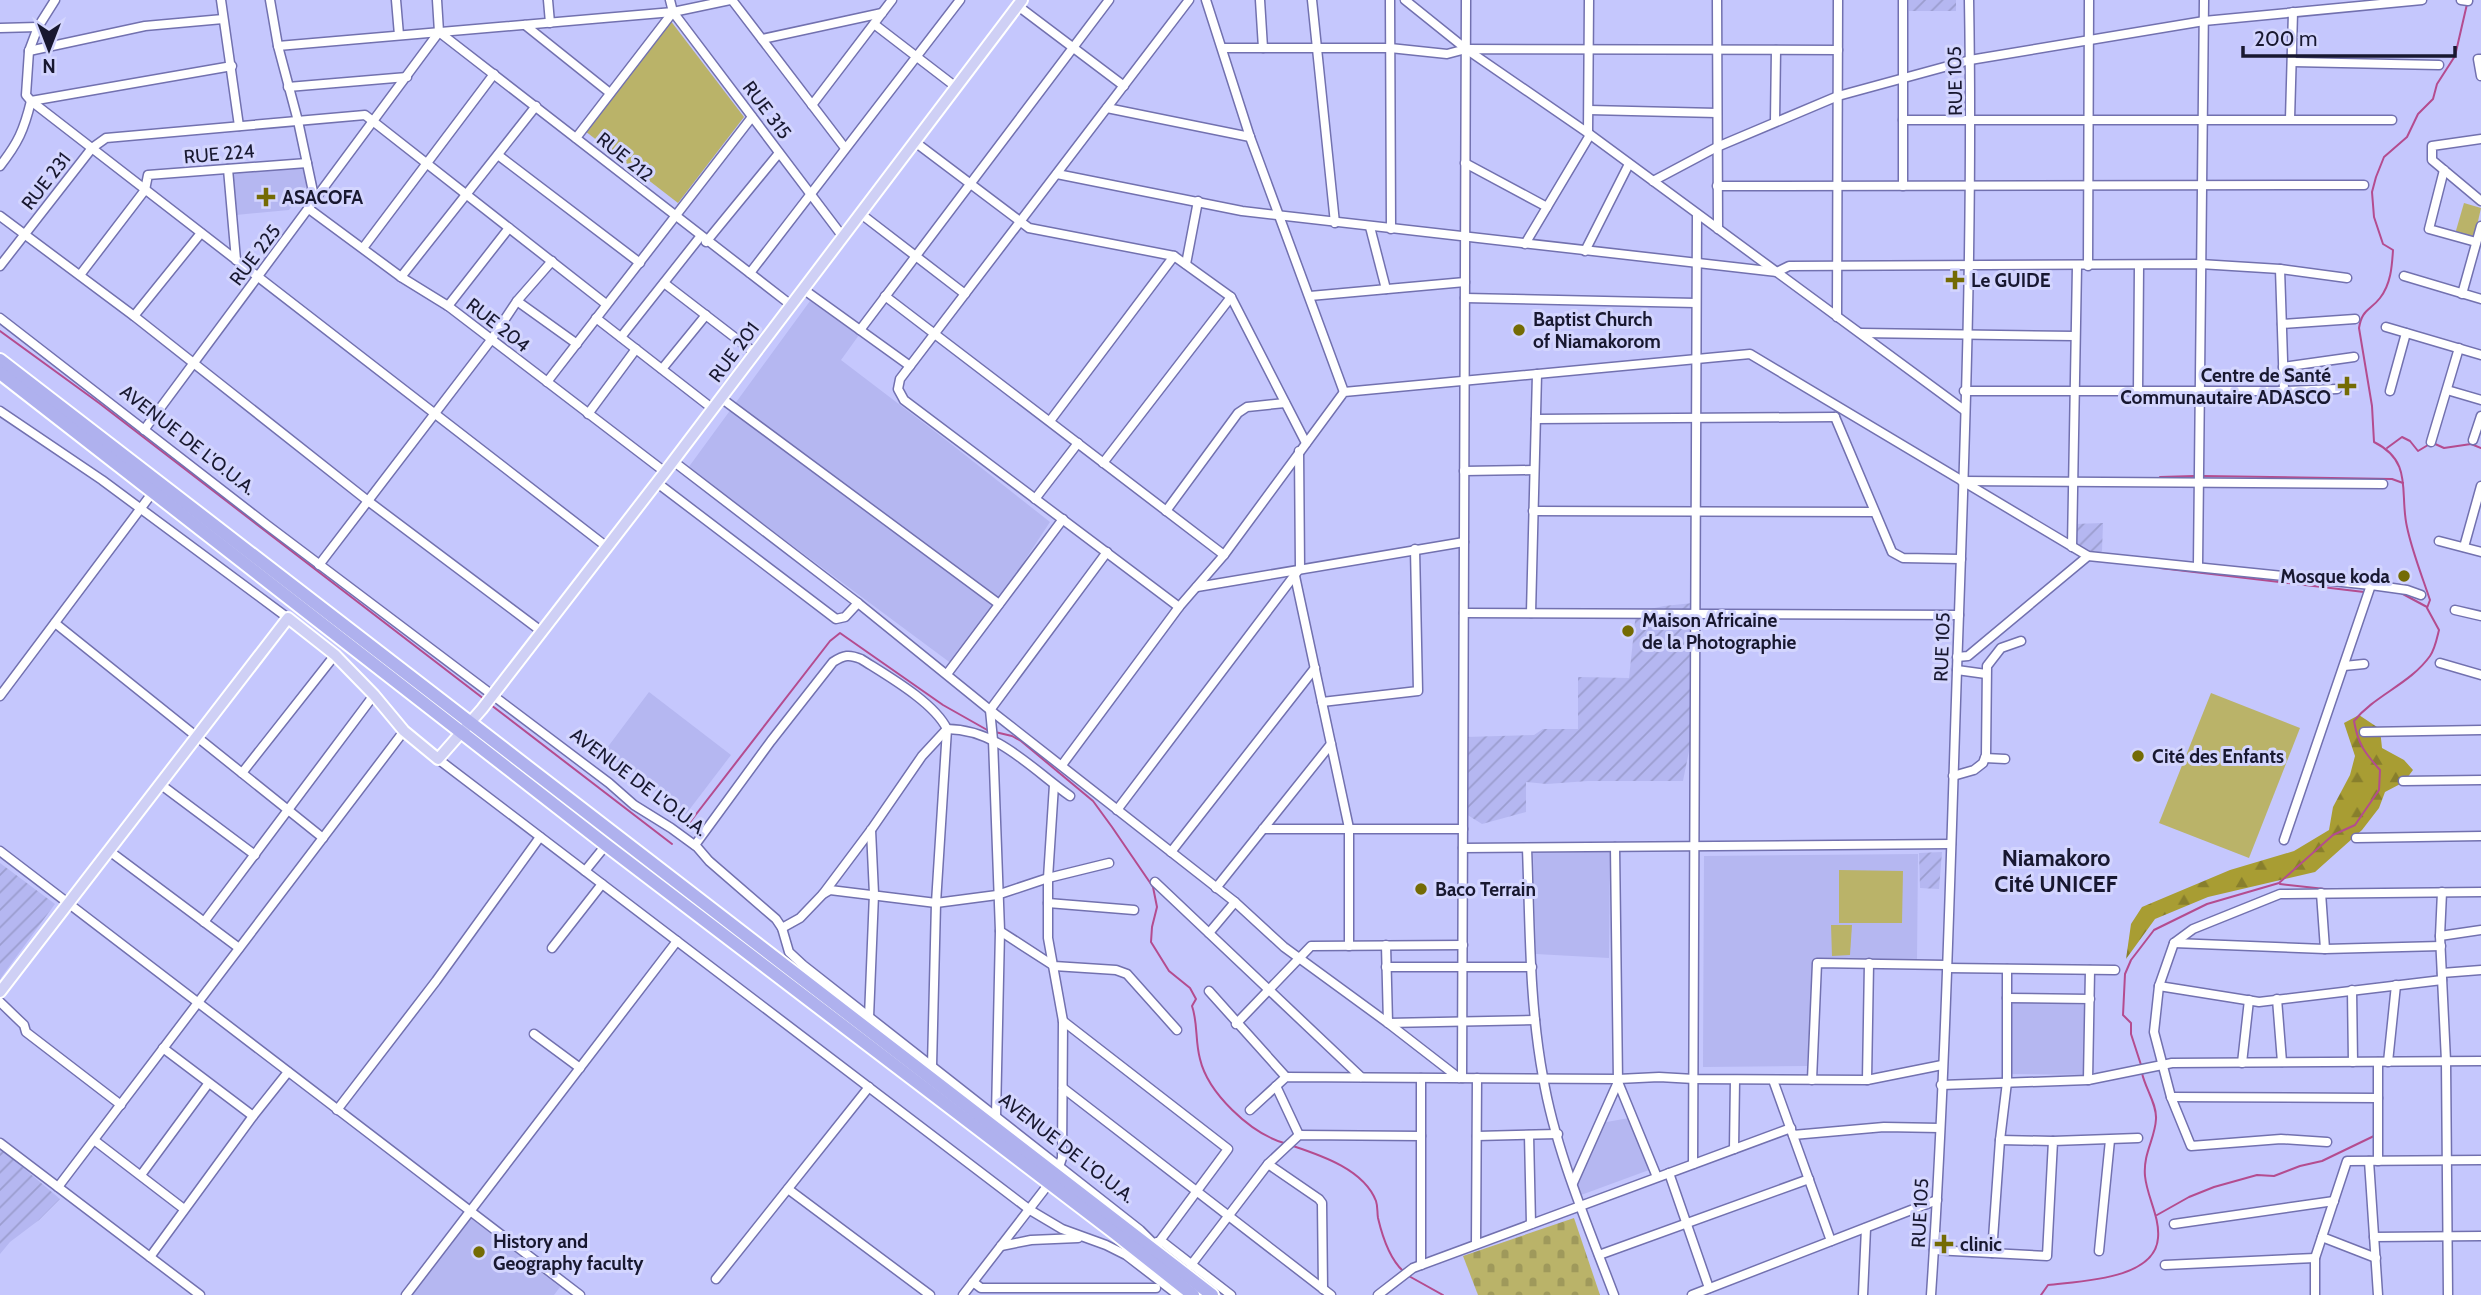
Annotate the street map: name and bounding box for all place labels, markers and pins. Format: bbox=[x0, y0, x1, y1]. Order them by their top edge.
place label: ASACOFA bbox=[282, 186, 363, 209]
marker: ASACOFA bbox=[256, 187, 276, 207]
place label: Le GUIDE bbox=[1971, 269, 2051, 292]
marker: Le GUIDE bbox=[1945, 270, 1965, 290]
place label: Baptist Church of Niamakorom bbox=[1533, 308, 1661, 353]
marker: Baptist Church of Niamakorom bbox=[1511, 322, 1527, 338]
place label: Centre de Santé Communautaire ADASCO bbox=[2120, 364, 2331, 409]
marker: Centre de Santé Communautaire ADASCO bbox=[2337, 376, 2357, 396]
place label: Mosque koda bbox=[2280, 565, 2391, 588]
marker: Mosque koda bbox=[2396, 568, 2412, 584]
place label: Maison Africaine de la Photographie bbox=[1642, 609, 1796, 654]
marker: Maison Africaine de la Photographie bbox=[1620, 623, 1636, 639]
place label: Cité des Enfants bbox=[2152, 745, 2284, 768]
marker: Cité des Enfants bbox=[2130, 748, 2146, 764]
place label: Baco Terrain bbox=[1435, 878, 1536, 901]
marker: Baco Terrain bbox=[1413, 881, 1429, 897]
place label: History and Geography faculty bbox=[493, 1230, 644, 1275]
place label: clinic bbox=[1960, 1233, 2002, 1256]
marker: clinic bbox=[1934, 1234, 1954, 1254]
marker: History and Geography faculty bbox=[471, 1244, 487, 1260]

